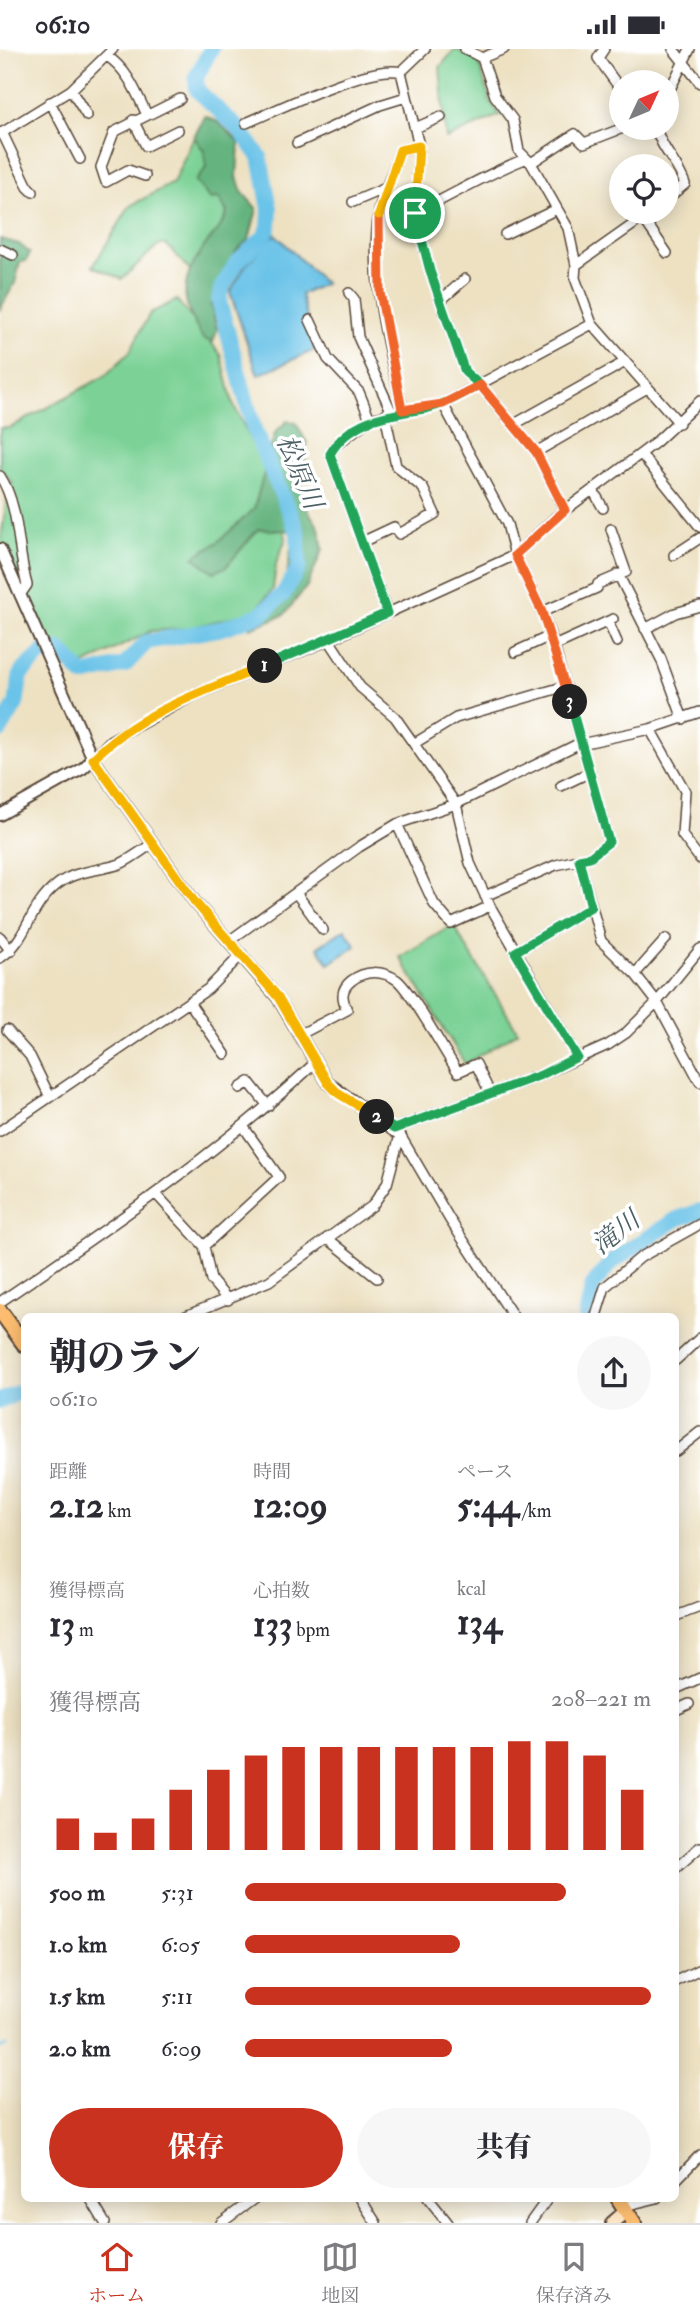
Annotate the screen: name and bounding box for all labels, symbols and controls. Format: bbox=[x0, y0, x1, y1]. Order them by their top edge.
text: 06:10 bbox=[35, 9, 90, 41]
north arrow bbox=[609, 70, 679, 140]
map controls bbox=[609, 70, 679, 224]
button: locate bbox=[609, 154, 679, 224]
pin bbox=[385, 183, 445, 243]
icon: arrive bbox=[396, 194, 434, 232]
water label: 松原川 bbox=[269, 430, 330, 517]
pin: 1 bbox=[247, 649, 282, 683]
text: 1 bbox=[261, 653, 268, 677]
pin: 3 bbox=[552, 685, 588, 719]
text: 3 bbox=[566, 689, 573, 713]
pin: 2 bbox=[360, 1099, 394, 1135]
text: 2 bbox=[372, 1104, 381, 1128]
water label: 滝川 bbox=[586, 1203, 649, 1262]
text: 朝のラン bbox=[49, 1334, 201, 1382]
button: share bbox=[577, 1336, 651, 1410]
text: 06:10 bbox=[49, 1384, 98, 1413]
text: 距離 bbox=[49, 1460, 87, 1484]
text: 時間 bbox=[253, 1460, 291, 1484]
text: ペース bbox=[457, 1460, 513, 1484]
text: 2.12 bbox=[49, 1484, 104, 1528]
text: 12:09 bbox=[253, 1484, 328, 1528]
text: 5:44 bbox=[457, 1484, 519, 1528]
text: km bbox=[104, 1499, 132, 1523]
text: /km bbox=[519, 1499, 552, 1523]
text: kcal bbox=[457, 1577, 486, 1601]
text: 獲得標高 bbox=[49, 1579, 125, 1603]
text: 心拍数 bbox=[253, 1579, 310, 1603]
text: 134 bbox=[457, 1601, 502, 1645]
text: 13 bbox=[49, 1603, 75, 1647]
text: 133 bbox=[253, 1603, 292, 1647]
text: m bbox=[75, 1618, 94, 1642]
text: bpm bbox=[292, 1618, 330, 1642]
text: 208–221 m bbox=[551, 1684, 651, 1713]
text: 獲得標高 bbox=[49, 1688, 141, 1717]
text: 500 m bbox=[49, 1878, 105, 1907]
text: 5:31 bbox=[161, 1878, 194, 1907]
text: 1.0 km bbox=[49, 1930, 107, 1959]
text: 6:05 bbox=[161, 1930, 200, 1959]
text: 1.5 km bbox=[49, 1982, 105, 2011]
text: 5:11 bbox=[161, 1982, 193, 2011]
text: 2.0 km bbox=[49, 2034, 111, 2063]
text: 6:09 bbox=[161, 2034, 202, 2063]
button: 保存 bbox=[49, 2108, 343, 2188]
button: 共有 bbox=[357, 2108, 651, 2188]
tab: ホーム bbox=[88, 2238, 145, 2308]
tab: 地図 bbox=[321, 2238, 360, 2308]
tab: 保存済み bbox=[536, 2238, 612, 2308]

